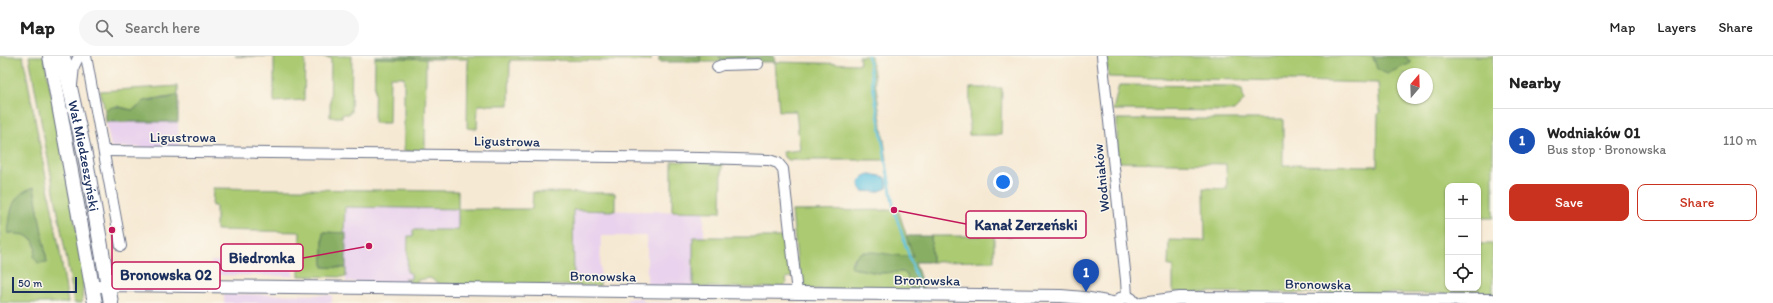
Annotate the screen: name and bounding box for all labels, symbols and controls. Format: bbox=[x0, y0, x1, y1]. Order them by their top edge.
search box bbox=[79, 10, 359, 46]
text: Map bbox=[20, 16, 55, 39]
icon: search bbox=[93, 17, 115, 39]
text: Search here bbox=[125, 19, 200, 37]
text: Map bbox=[1610, 19, 1635, 36]
text: Layers bbox=[1657, 19, 1696, 36]
text: Share bbox=[1718, 19, 1753, 36]
north arrow bbox=[1397, 68, 1433, 104]
text: Nearby bbox=[1509, 72, 1561, 92]
street label: Wał Miedzeszyński bbox=[64, 99, 103, 213]
text: Wodniaków 01 bbox=[1547, 124, 1640, 142]
street label: Ligustrowa bbox=[150, 129, 217, 146]
street label: Ligustrowa bbox=[474, 132, 541, 151]
text: 1 bbox=[1519, 133, 1525, 148]
text: 110 m bbox=[1723, 133, 1757, 148]
street label: Wodniaków bbox=[1089, 142, 1114, 213]
text: Bus stop · Bronowska bbox=[1547, 142, 1666, 157]
your location bbox=[993, 172, 1013, 192]
map controls bbox=[1445, 183, 1481, 291]
button: + bbox=[1445, 183, 1481, 219]
button: Save bbox=[1509, 184, 1629, 221]
button: Share bbox=[1637, 184, 1757, 221]
callout: Kanał Zerzeński bbox=[966, 211, 1086, 238]
text: Kanał Zerzeński bbox=[974, 216, 1078, 234]
button: − bbox=[1445, 219, 1481, 255]
callout: Biedronka bbox=[221, 244, 303, 271]
text: Biedronka bbox=[229, 249, 295, 267]
button: locate bbox=[1445, 255, 1481, 291]
pin: 1 bbox=[1073, 259, 1099, 292]
callout: Bronowska 02 bbox=[112, 262, 220, 289]
text: Bronowska 02 bbox=[120, 266, 212, 284]
street label: Bronowska bbox=[570, 267, 637, 286]
street label: Bronowska bbox=[894, 271, 961, 290]
scale bar bbox=[12, 275, 77, 294]
street label: Bronowska bbox=[1285, 275, 1352, 294]
text: 50 m bbox=[18, 277, 42, 290]

